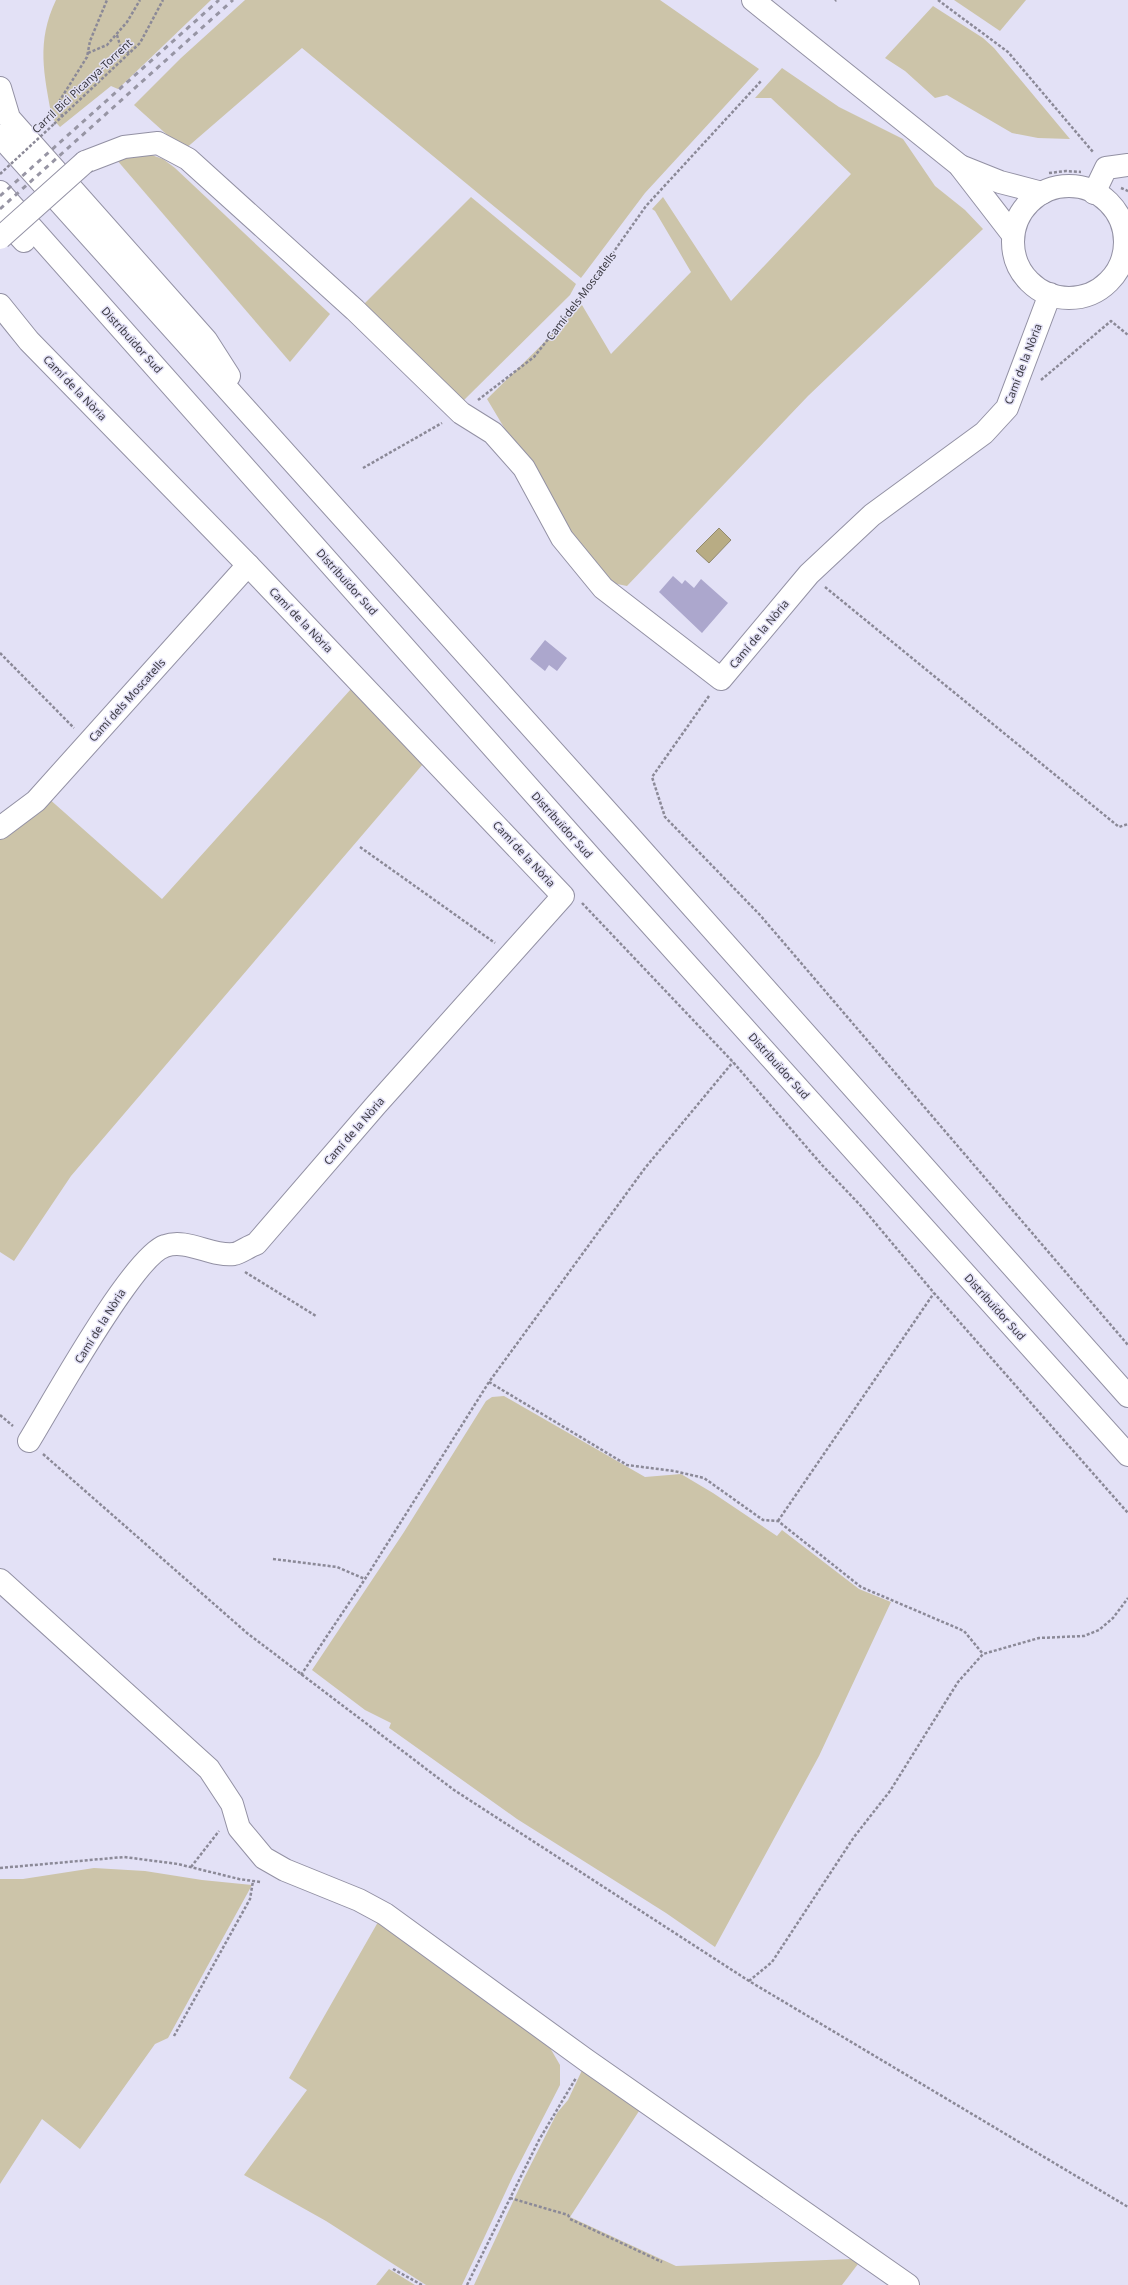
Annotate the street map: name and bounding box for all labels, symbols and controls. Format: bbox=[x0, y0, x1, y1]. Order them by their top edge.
street label: Carril Bici Picanya-Torrent bbox=[28, 35, 135, 136]
street label: Camí dels Moscatells bbox=[542, 248, 619, 343]
street label: Distribuïdor Sud bbox=[99, 303, 166, 376]
street label: Camí de la Nòria bbox=[1000, 321, 1045, 406]
street label: Camí de la Nòria bbox=[40, 352, 110, 424]
street label: Distribuïdor Sud bbox=[314, 545, 381, 618]
street label: Camí de la Nòria bbox=[266, 584, 336, 656]
street label: Camí de la Nòria bbox=[725, 596, 792, 671]
street label: Camí dels Moscatells bbox=[85, 655, 168, 745]
street label: Distribuïdor Sud bbox=[529, 788, 596, 861]
street label: Camí de la Nòria bbox=[490, 817, 559, 890]
street label: Distribuïdor Sud bbox=[746, 1029, 813, 1102]
street label: Camí de la Nòria bbox=[320, 1094, 387, 1168]
street label: Distribuïdor Sud bbox=[962, 1270, 1029, 1343]
street label: Camí de la Nòria bbox=[71, 1286, 129, 1366]

